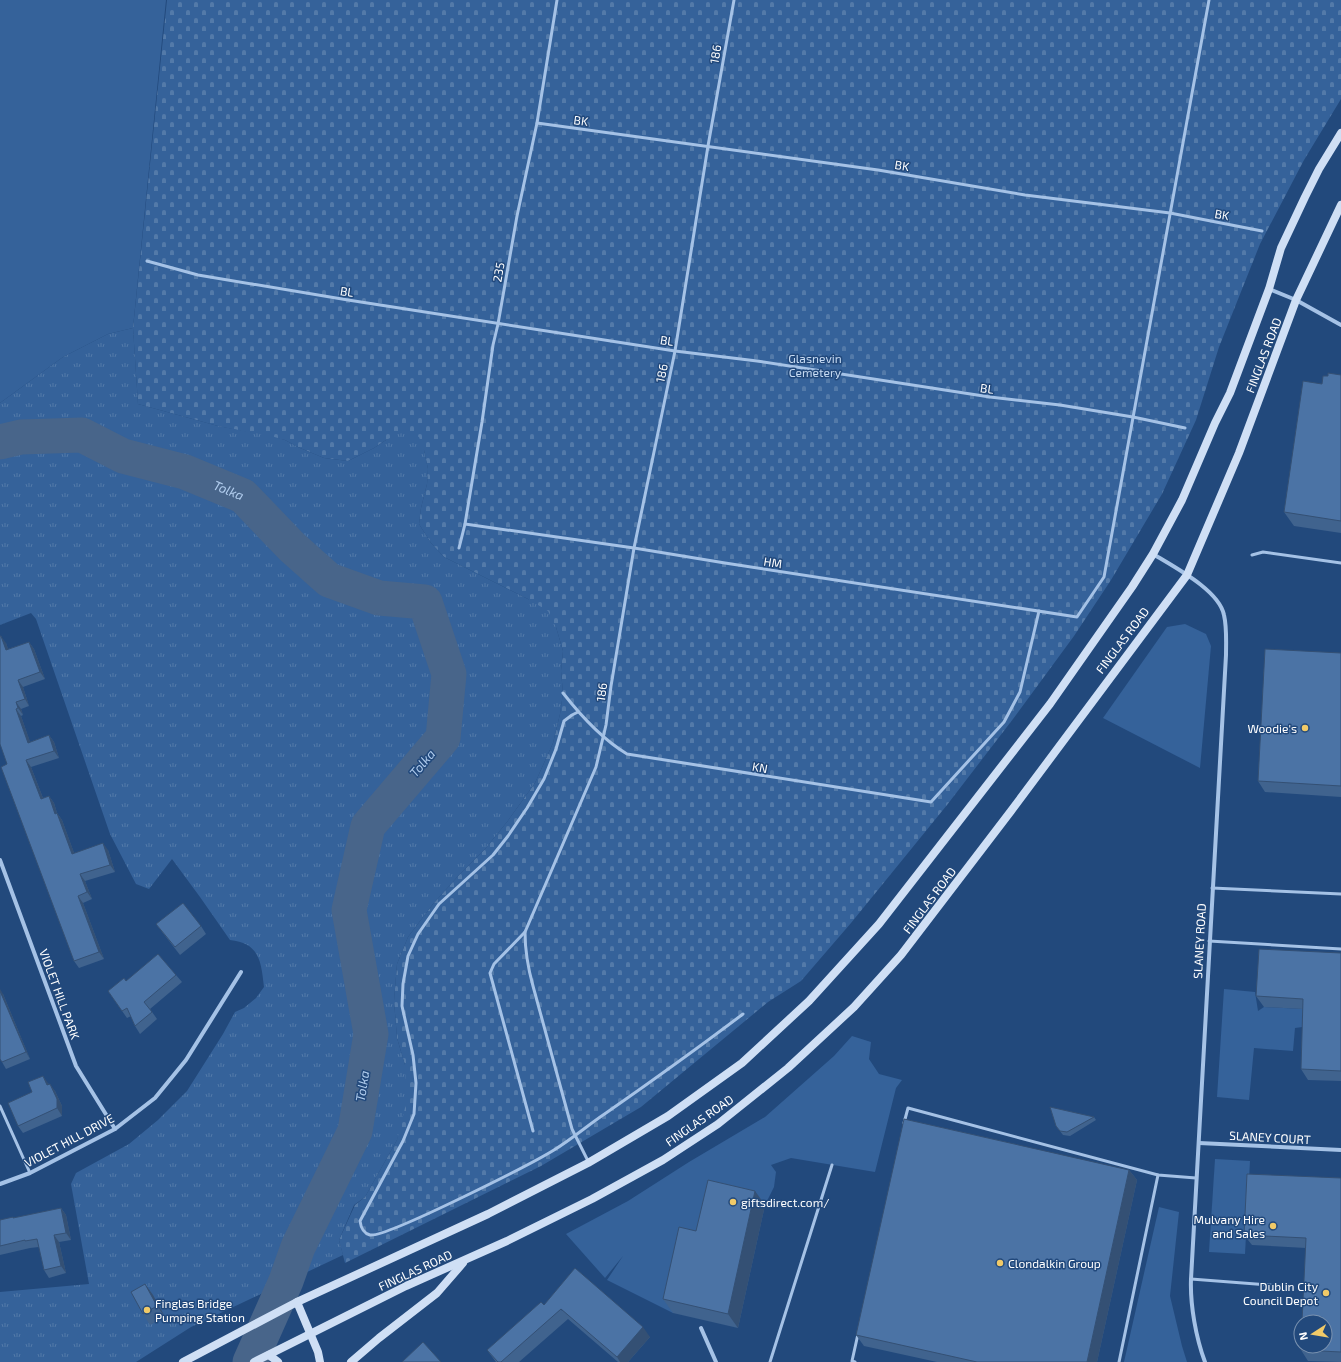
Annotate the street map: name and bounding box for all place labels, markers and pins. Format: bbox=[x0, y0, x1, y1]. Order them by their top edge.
place label: Woodie's bbox=[1247, 721, 1297, 735]
marker: Woodie's bbox=[1300, 723, 1310, 733]
place label: giftsdirect.com/ bbox=[741, 1195, 829, 1209]
marker: giftsdirect.com/ bbox=[728, 1197, 738, 1207]
place label: Mulvany Hire and Sales bbox=[1194, 1212, 1265, 1240]
marker: Mulvany Hire and Sales bbox=[1268, 1221, 1278, 1231]
place label: Clondalkin Group bbox=[1008, 1256, 1101, 1270]
marker: Clondalkin Group bbox=[995, 1258, 1005, 1268]
place label: Dublin City Council Depot bbox=[1243, 1279, 1319, 1307]
marker: Dublin City Council Depot bbox=[1321, 1288, 1331, 1298]
place label: Finglas Bridge Pumping Station bbox=[155, 1296, 245, 1324]
marker: Finglas Bridge Pumping Station bbox=[142, 1305, 152, 1315]

